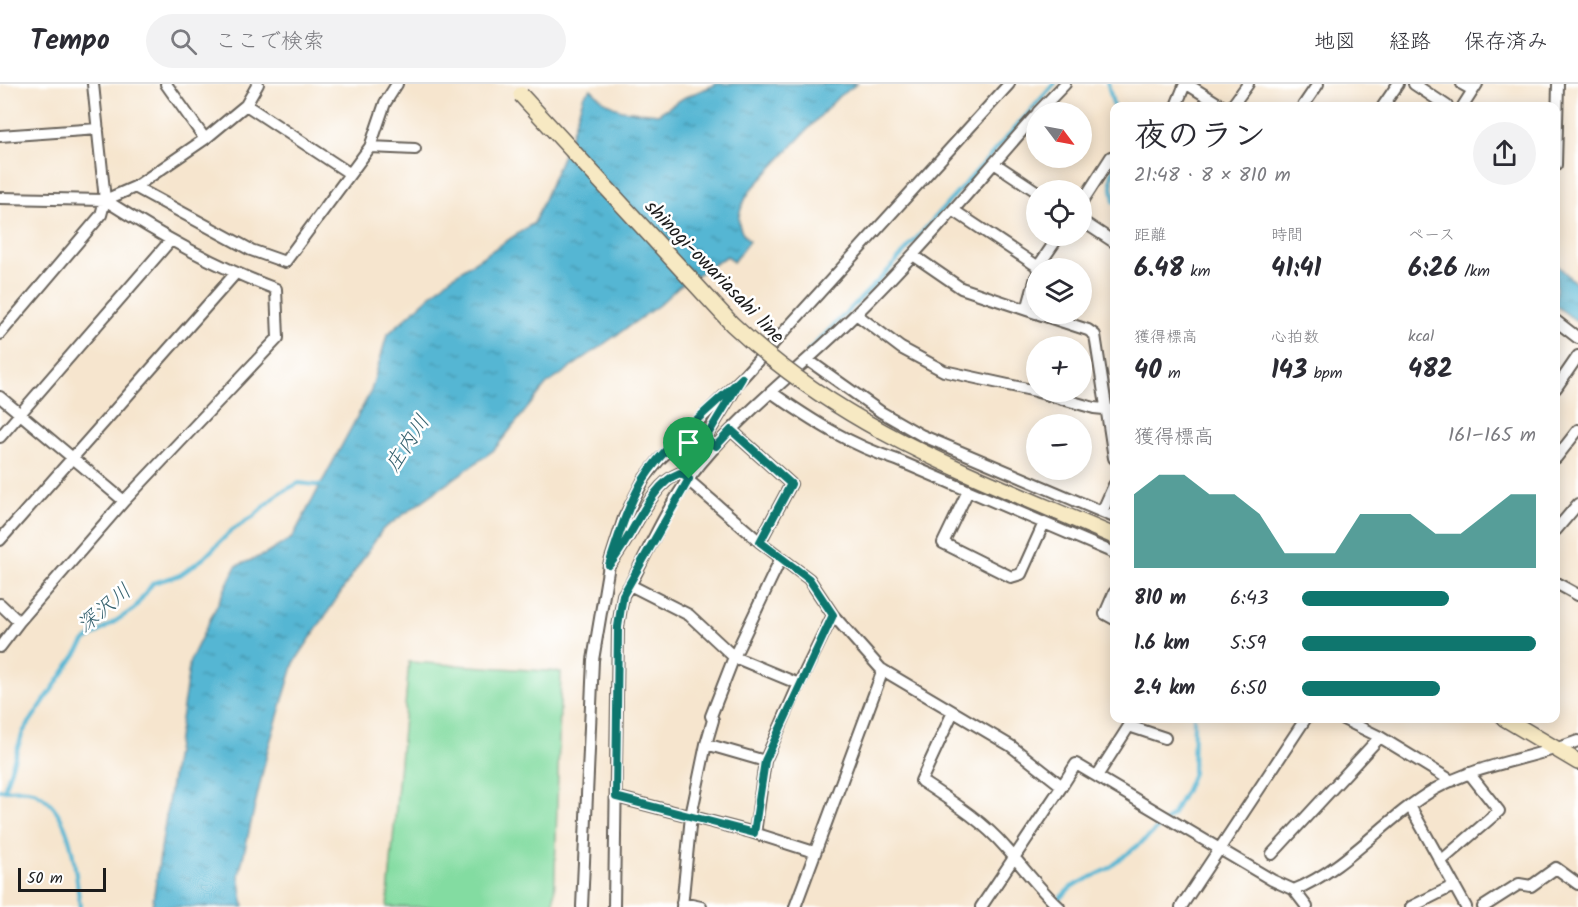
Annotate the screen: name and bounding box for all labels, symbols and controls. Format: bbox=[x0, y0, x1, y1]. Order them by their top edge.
search box bbox=[146, 14, 566, 68]
text: Tempo bbox=[30, 19, 110, 64]
icon: search bbox=[167, 25, 200, 58]
text: ここで検索 bbox=[215, 25, 325, 60]
text: 地図 bbox=[1314, 26, 1356, 59]
text: 経路 bbox=[1389, 26, 1431, 59]
text: 保存済み bbox=[1464, 26, 1548, 59]
north arrow bbox=[1026, 102, 1092, 168]
map controls bbox=[1026, 102, 1092, 480]
text: 夜のラン bbox=[1134, 111, 1266, 164]
button: share bbox=[1473, 122, 1536, 185]
text: 21:48 · 8 × 810 m bbox=[1134, 160, 1291, 192]
button: locate bbox=[1026, 180, 1092, 246]
street label: shinogi-owariasahi line bbox=[636, 193, 791, 352]
text: 距離 bbox=[1134, 223, 1166, 248]
text: 時間 bbox=[1271, 223, 1303, 248]
text: ペース bbox=[1408, 223, 1455, 248]
text: 6.48 bbox=[1134, 248, 1184, 290]
text: 41:41 bbox=[1271, 248, 1321, 290]
text: 6:26 bbox=[1408, 248, 1458, 290]
button: layers bbox=[1026, 258, 1092, 324]
text: km bbox=[1184, 259, 1210, 284]
text: /km bbox=[1458, 259, 1490, 284]
text: kcal bbox=[1408, 324, 1434, 349]
text: 獲得標高 bbox=[1134, 325, 1198, 350]
text: 心拍数 bbox=[1271, 325, 1319, 350]
button: + bbox=[1026, 336, 1092, 402]
text: 482 bbox=[1408, 349, 1453, 391]
text: 40 bbox=[1134, 350, 1162, 392]
text: 143 bbox=[1271, 350, 1307, 392]
text: m bbox=[1162, 361, 1181, 386]
text: bpm bbox=[1307, 361, 1342, 386]
water label: 庄内川 bbox=[377, 408, 439, 479]
button: − bbox=[1026, 414, 1092, 480]
pin bbox=[663, 417, 714, 479]
text: 161–165 m bbox=[1448, 420, 1536, 452]
text: 獲得標高 bbox=[1134, 422, 1214, 454]
icon: arrive bbox=[672, 426, 705, 459]
water label: 深沢川 bbox=[70, 576, 140, 642]
text: 810 m bbox=[1134, 583, 1186, 615]
text: 6:43 bbox=[1230, 583, 1268, 615]
text: 1.6 km bbox=[1134, 628, 1190, 660]
text: 5:59 bbox=[1230, 628, 1266, 660]
text: 2.4 km bbox=[1134, 673, 1195, 705]
text: 6:50 bbox=[1230, 673, 1267, 705]
scale bar bbox=[18, 865, 106, 892]
text: 50 m bbox=[27, 866, 63, 891]

